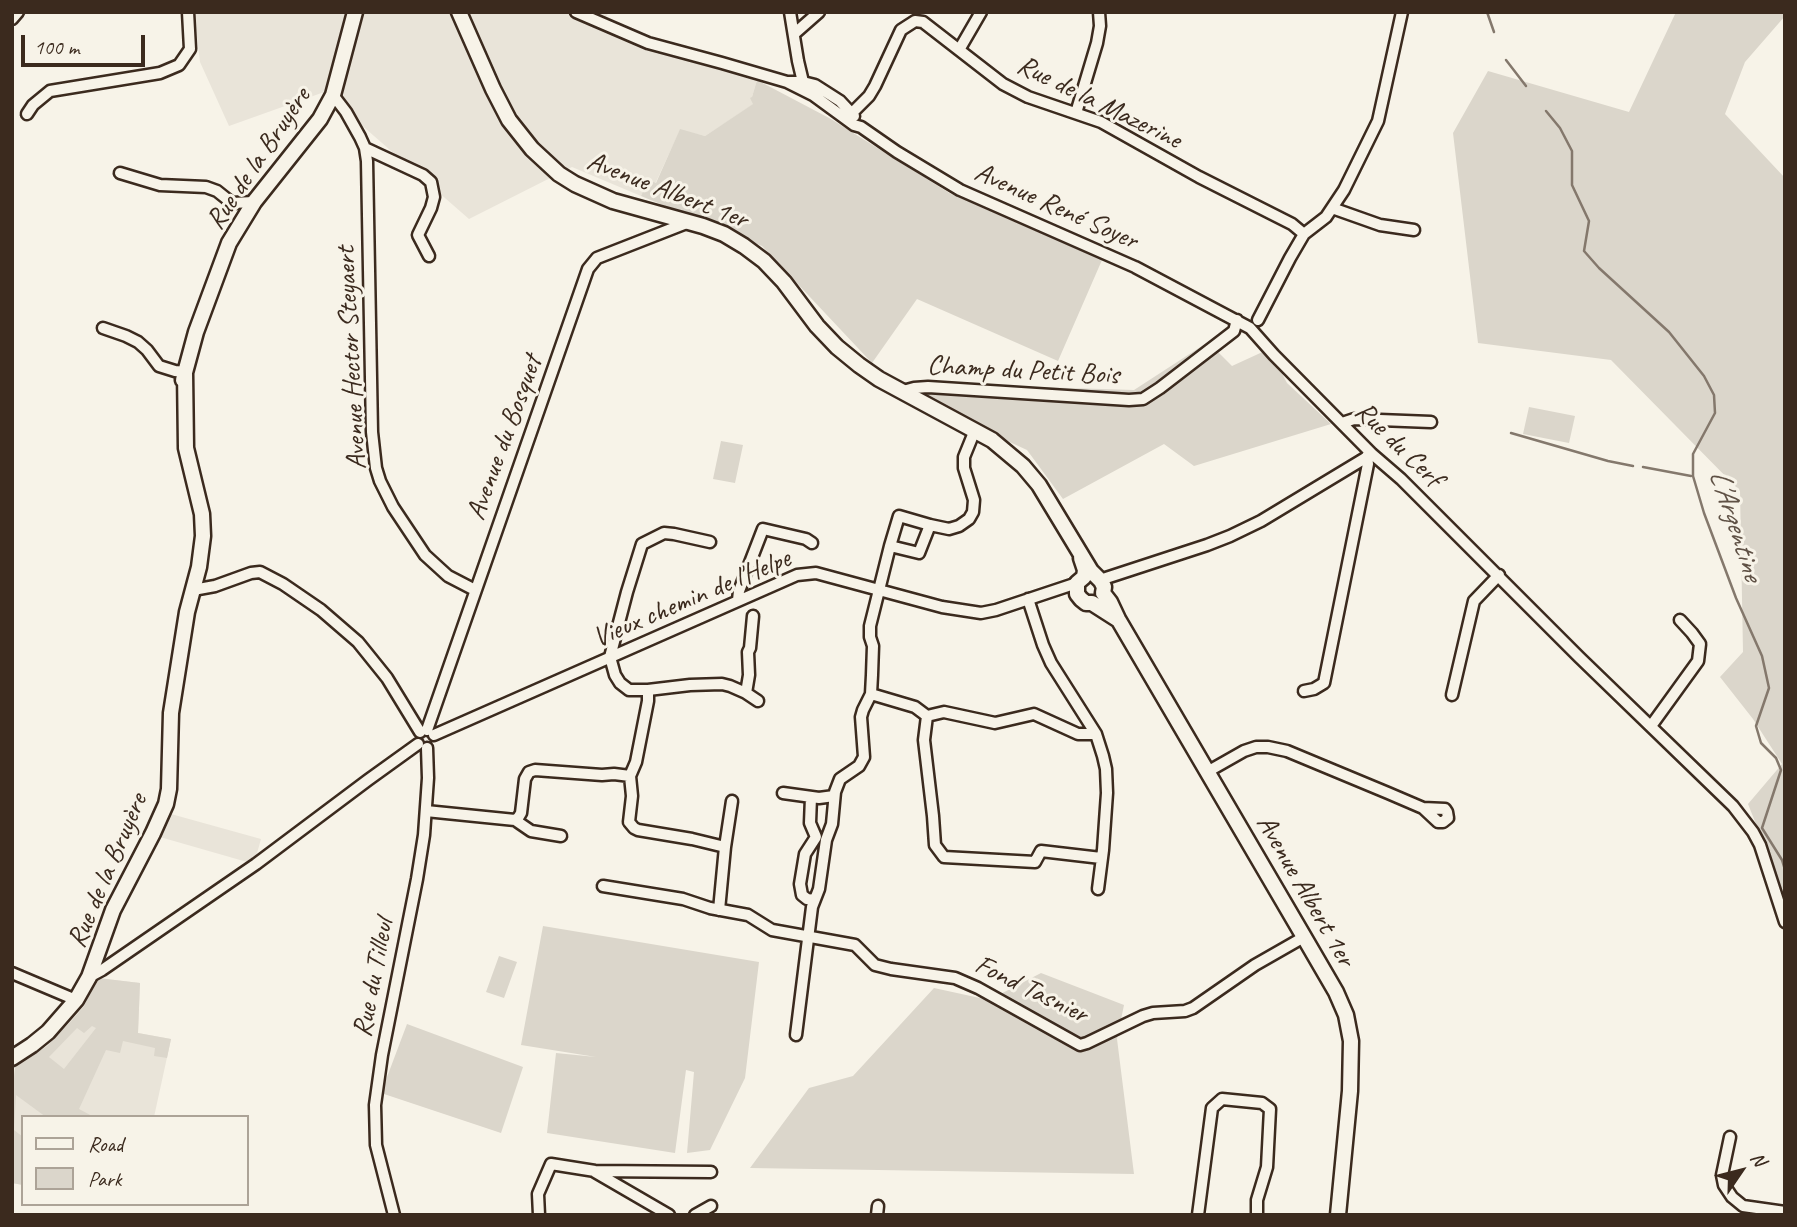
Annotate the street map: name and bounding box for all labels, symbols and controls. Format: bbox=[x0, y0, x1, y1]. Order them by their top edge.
scale bar bbox=[24, 21, 149, 65]
text: 100 m bbox=[34, 34, 79, 60]
street label: Rue de la Mazerine bbox=[1011, 49, 1187, 157]
street label: Rue de la Bruyère bbox=[199, 82, 319, 236]
street label: Avenue Albert 1er bbox=[582, 145, 752, 237]
street label: Avenue René Soyer bbox=[969, 156, 1143, 258]
street label: Avenue Hector Steyaert bbox=[329, 245, 375, 471]
street label: Champ du Petit Bois bbox=[926, 349, 1120, 393]
street label: Avenue du Bosquet bbox=[460, 351, 550, 525]
street label: Rue du Cerf bbox=[1347, 395, 1449, 495]
water label: L'Argentine bbox=[1700, 465, 1770, 585]
street label: Vieux chemin de l'Helpe bbox=[588, 542, 796, 656]
street label: Rue de la Bruyère bbox=[61, 789, 155, 953]
street label: Avenue Albert 1er bbox=[1248, 809, 1362, 973]
street label: Rue du Tilleul bbox=[346, 916, 402, 1040]
street label: Fond Tasnier bbox=[969, 948, 1093, 1032]
legend bbox=[21, 1115, 248, 1206]
text: Road bbox=[88, 1131, 123, 1157]
north arrow bbox=[1706, 1136, 1776, 1206]
text: N bbox=[1745, 1147, 1771, 1171]
text: Park bbox=[88, 1166, 121, 1192]

